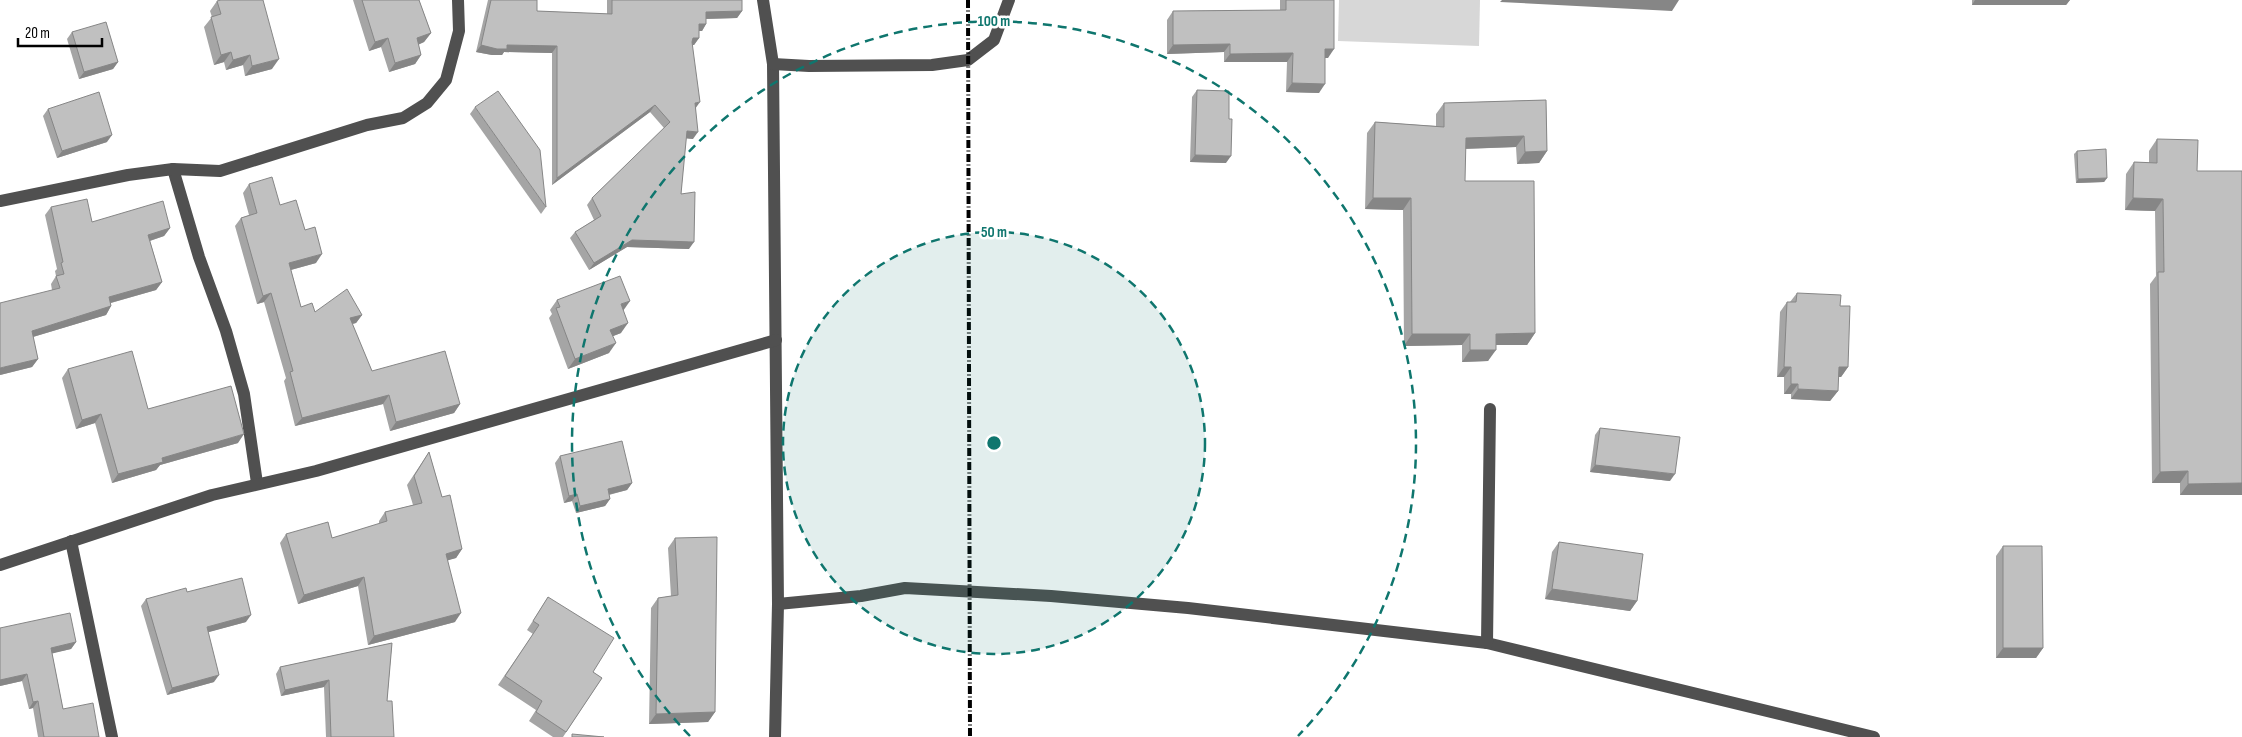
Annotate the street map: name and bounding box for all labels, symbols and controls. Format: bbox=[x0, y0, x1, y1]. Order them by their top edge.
text: 100 m bbox=[978, 12, 1010, 31]
scale bar bbox=[18, 15, 101, 47]
text: 20 m bbox=[25, 24, 50, 43]
text: 50 m bbox=[981, 223, 1007, 242]
centre of rings bbox=[985, 434, 1003, 452]

